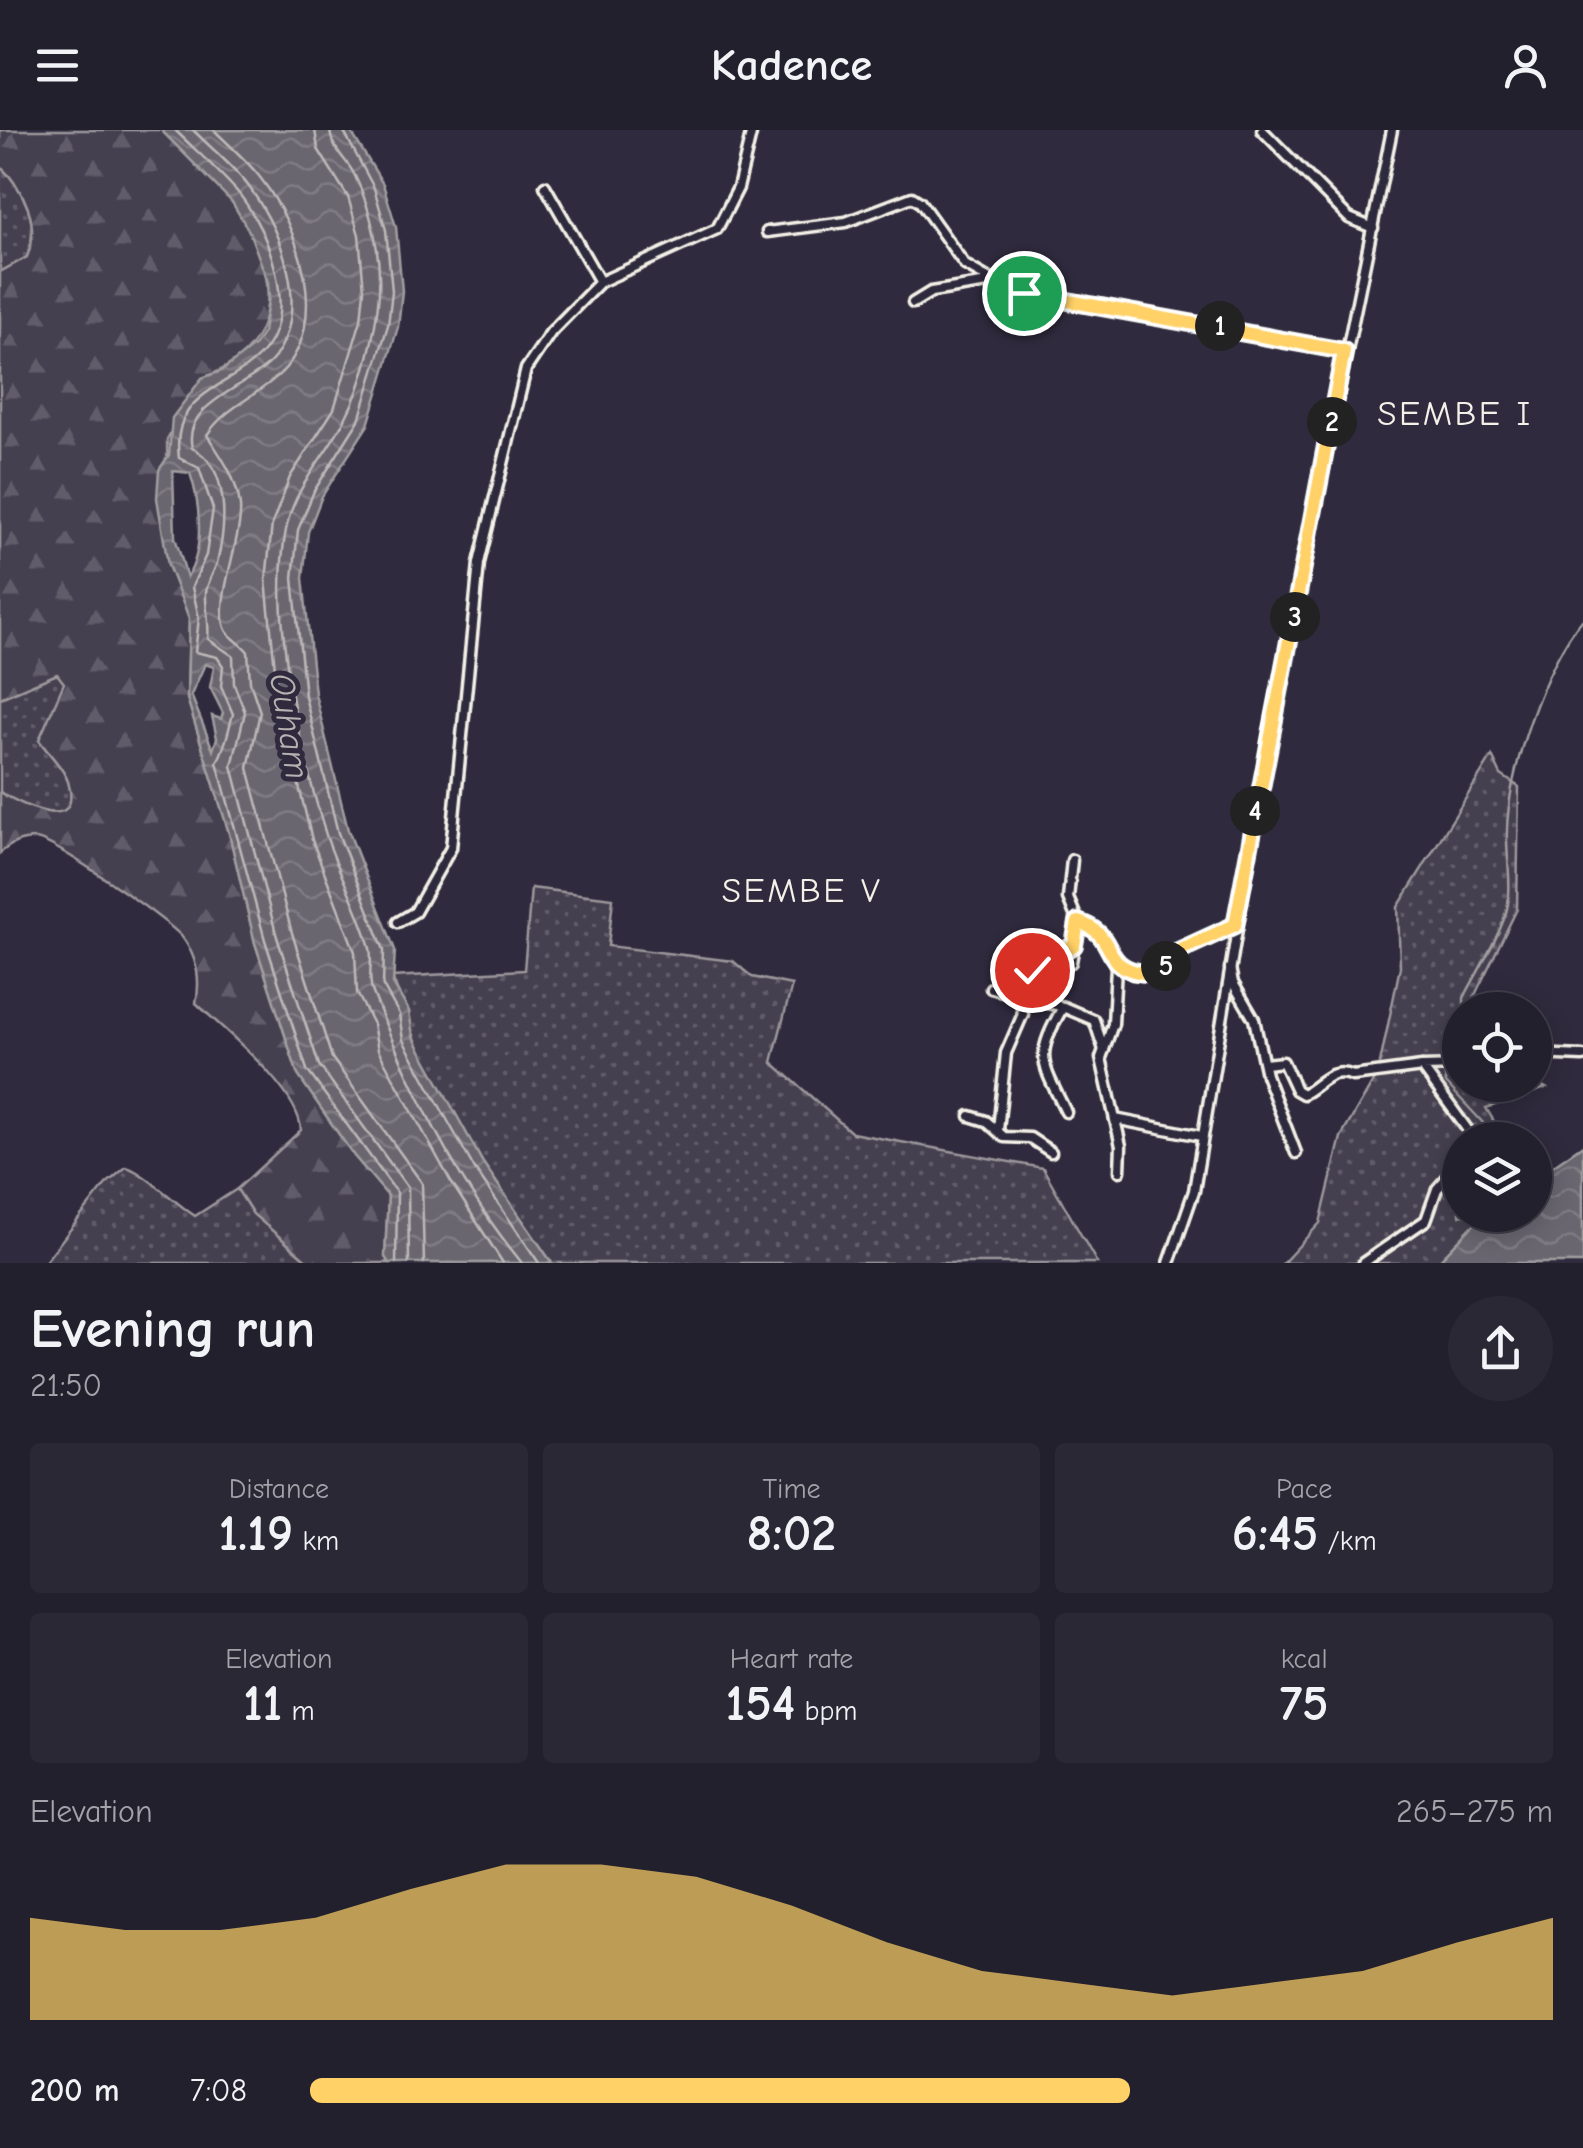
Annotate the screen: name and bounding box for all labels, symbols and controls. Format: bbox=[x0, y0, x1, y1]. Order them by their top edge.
icon: menu bbox=[30, 38, 85, 93]
icon: person bbox=[1498, 38, 1553, 93]
text: Kadence bbox=[711, 39, 872, 91]
pin bbox=[982, 251, 1067, 336]
icon: arrive bbox=[997, 266, 1052, 321]
pin: 1 bbox=[1195, 301, 1245, 351]
text: 1 bbox=[1214, 310, 1226, 342]
district label: SEMBE I bbox=[1377, 393, 1533, 434]
pin: 2 bbox=[1307, 397, 1357, 447]
text: 2 bbox=[1325, 406, 1339, 438]
pin: 3 bbox=[1270, 592, 1320, 642]
text: 3 bbox=[1288, 601, 1302, 633]
water label: Ouham bbox=[261, 670, 318, 782]
pin: 4 bbox=[1230, 786, 1280, 836]
text: 4 bbox=[1248, 795, 1262, 827]
district label: SEMBE V bbox=[722, 870, 882, 911]
pin bbox=[990, 928, 1075, 1013]
pin: 5 bbox=[1141, 941, 1191, 991]
icon: check bbox=[1005, 943, 1060, 998]
text: 5 bbox=[1159, 950, 1173, 982]
map controls bbox=[1442, 992, 1552, 1232]
button: locate bbox=[1442, 992, 1552, 1102]
button: layers bbox=[1442, 1122, 1552, 1232]
button: share bbox=[1448, 1296, 1553, 1401]
text: Evening run bbox=[30, 1297, 315, 1361]
text: 21:50 bbox=[30, 1367, 102, 1404]
text: Distance bbox=[229, 1473, 329, 1505]
text: Time bbox=[762, 1473, 821, 1505]
text: Pace bbox=[1276, 1473, 1332, 1505]
text: 1.19 bbox=[219, 1505, 293, 1563]
text: 8:02 bbox=[747, 1505, 836, 1563]
text: 6:45 bbox=[1232, 1505, 1318, 1563]
text: km bbox=[293, 1525, 339, 1557]
text: /km bbox=[1318, 1525, 1377, 1557]
text: Elevation bbox=[225, 1643, 332, 1675]
text: Heart rate bbox=[730, 1643, 853, 1675]
text: kcal bbox=[1281, 1643, 1328, 1675]
text: 11 bbox=[243, 1675, 282, 1733]
text: 154 bbox=[725, 1675, 795, 1733]
text: 75 bbox=[1280, 1675, 1329, 1733]
text: m bbox=[282, 1695, 315, 1727]
text: bpm bbox=[795, 1695, 858, 1727]
text: Elevation bbox=[30, 1793, 153, 1830]
text: 265–275 m bbox=[1396, 1793, 1553, 1830]
text: 200 m bbox=[30, 2072, 119, 2109]
text: 7:08 bbox=[190, 2072, 247, 2109]

